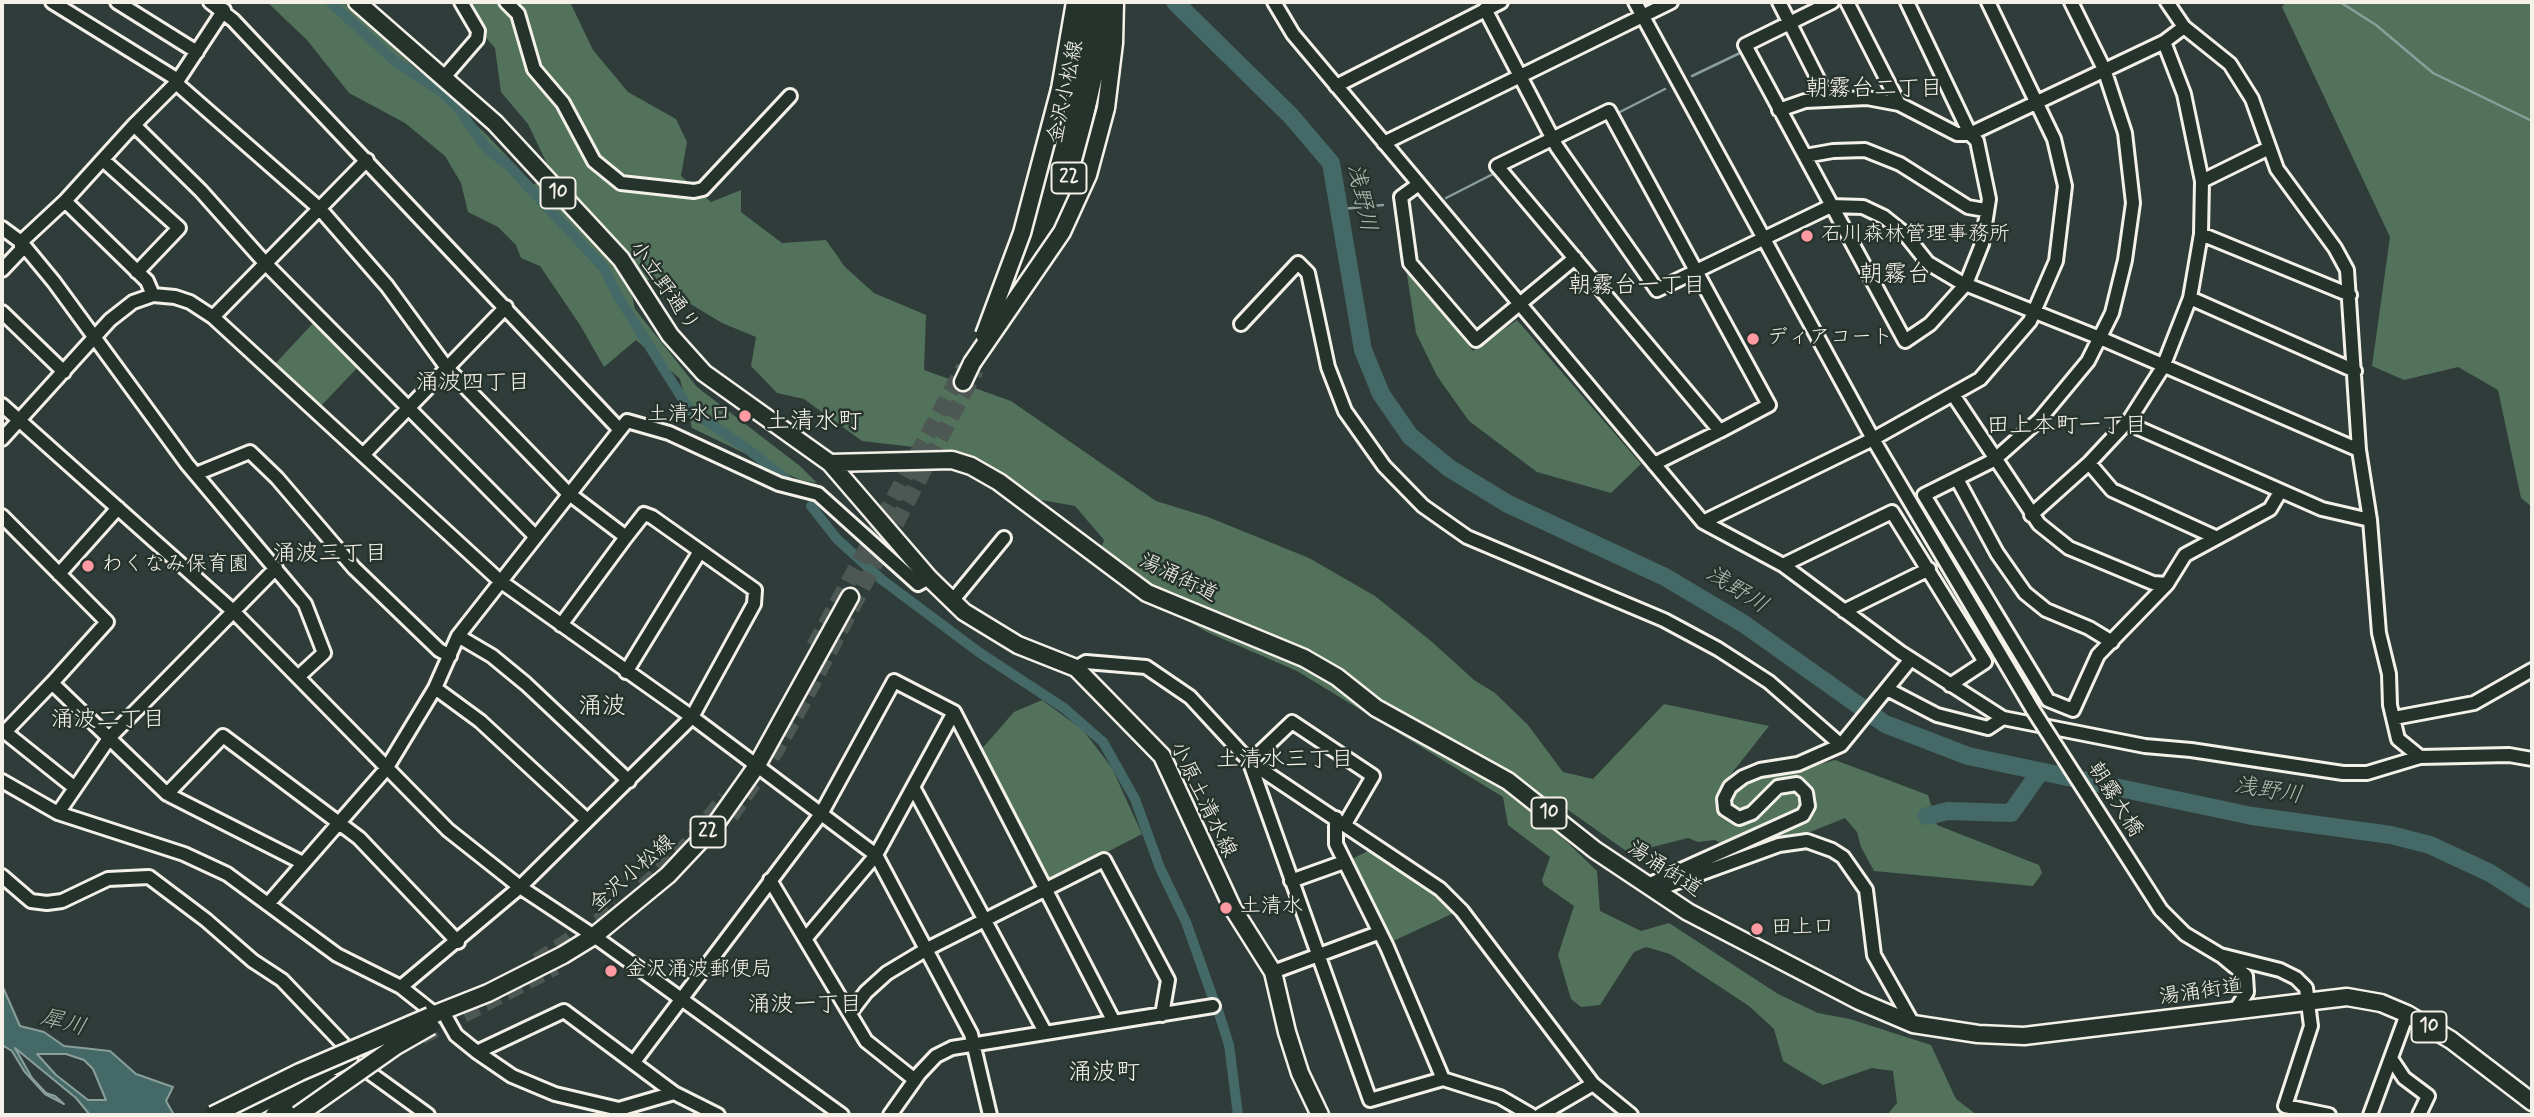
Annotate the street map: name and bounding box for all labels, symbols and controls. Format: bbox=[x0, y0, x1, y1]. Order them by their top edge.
street label: 金沢小松線 bbox=[1044, 38, 1090, 146]
district label: 朝霧台二丁目 bbox=[1805, 76, 1943, 104]
water label: 浅野川 bbox=[1339, 161, 1381, 235]
road number: 22 bbox=[1052, 162, 1086, 194]
road number: 10 bbox=[540, 178, 576, 209]
place label: 石川森林管理事務所 bbox=[1821, 223, 2010, 249]
marker: 石川森林管理事務所 bbox=[1799, 228, 1815, 244]
street label: 小立野通り bbox=[623, 237, 703, 337]
district label: 朝霧台 bbox=[1859, 262, 1931, 290]
district label: 朝霧台一丁目 bbox=[1568, 273, 1706, 301]
place label: ディアコート bbox=[1767, 326, 1893, 352]
marker: ディアコート bbox=[1745, 331, 1761, 347]
district label: 涌波四丁目 bbox=[416, 370, 530, 398]
place label: 土清水口 bbox=[647, 403, 731, 429]
marker: 土清水口 bbox=[737, 408, 753, 424]
district label: 土清水町 bbox=[766, 409, 862, 437]
district label: 田上本町一丁目 bbox=[1987, 413, 2147, 441]
district label: 涌波三丁目 bbox=[273, 541, 387, 569]
street label: 湯涌街道 bbox=[1135, 549, 1221, 609]
place label: わくなみ保育園 bbox=[102, 553, 249, 579]
marker: わくなみ保育園 bbox=[80, 558, 96, 574]
water label: 浅野川 bbox=[1699, 561, 1773, 621]
district label: 涌波 bbox=[578, 694, 626, 722]
district label: 涌波二丁目 bbox=[51, 707, 165, 735]
street label: 小原土清水線 bbox=[1163, 738, 1241, 862]
district label: 土清水三丁目 bbox=[1216, 747, 1354, 775]
street label: 朝霧大橋 bbox=[2081, 758, 2147, 842]
water label: 浅野川 bbox=[2232, 773, 2304, 811]
road number: 10 bbox=[1532, 798, 1566, 828]
road number: 22 bbox=[690, 817, 726, 848]
street label: 金沢小松線 bbox=[585, 830, 681, 918]
street label: 湯涌街道 bbox=[1622, 837, 1706, 903]
place label: 土清水 bbox=[1240, 895, 1303, 921]
marker: 土清水 bbox=[1218, 900, 1234, 916]
place label: 田上口 bbox=[1771, 916, 1834, 942]
marker: 田上口 bbox=[1749, 921, 1765, 937]
place label: 金沢涌波郵便局 bbox=[625, 958, 772, 984]
marker: 金沢涌波郵便局 bbox=[603, 963, 619, 979]
street label: 湯涌街道 bbox=[2158, 975, 2244, 1011]
district label: 涌波一丁目 bbox=[748, 992, 862, 1020]
water label: 犀川 bbox=[37, 1005, 89, 1043]
road number: 10 bbox=[2412, 1012, 2446, 1042]
district label: 涌波町 bbox=[1068, 1060, 1140, 1088]

